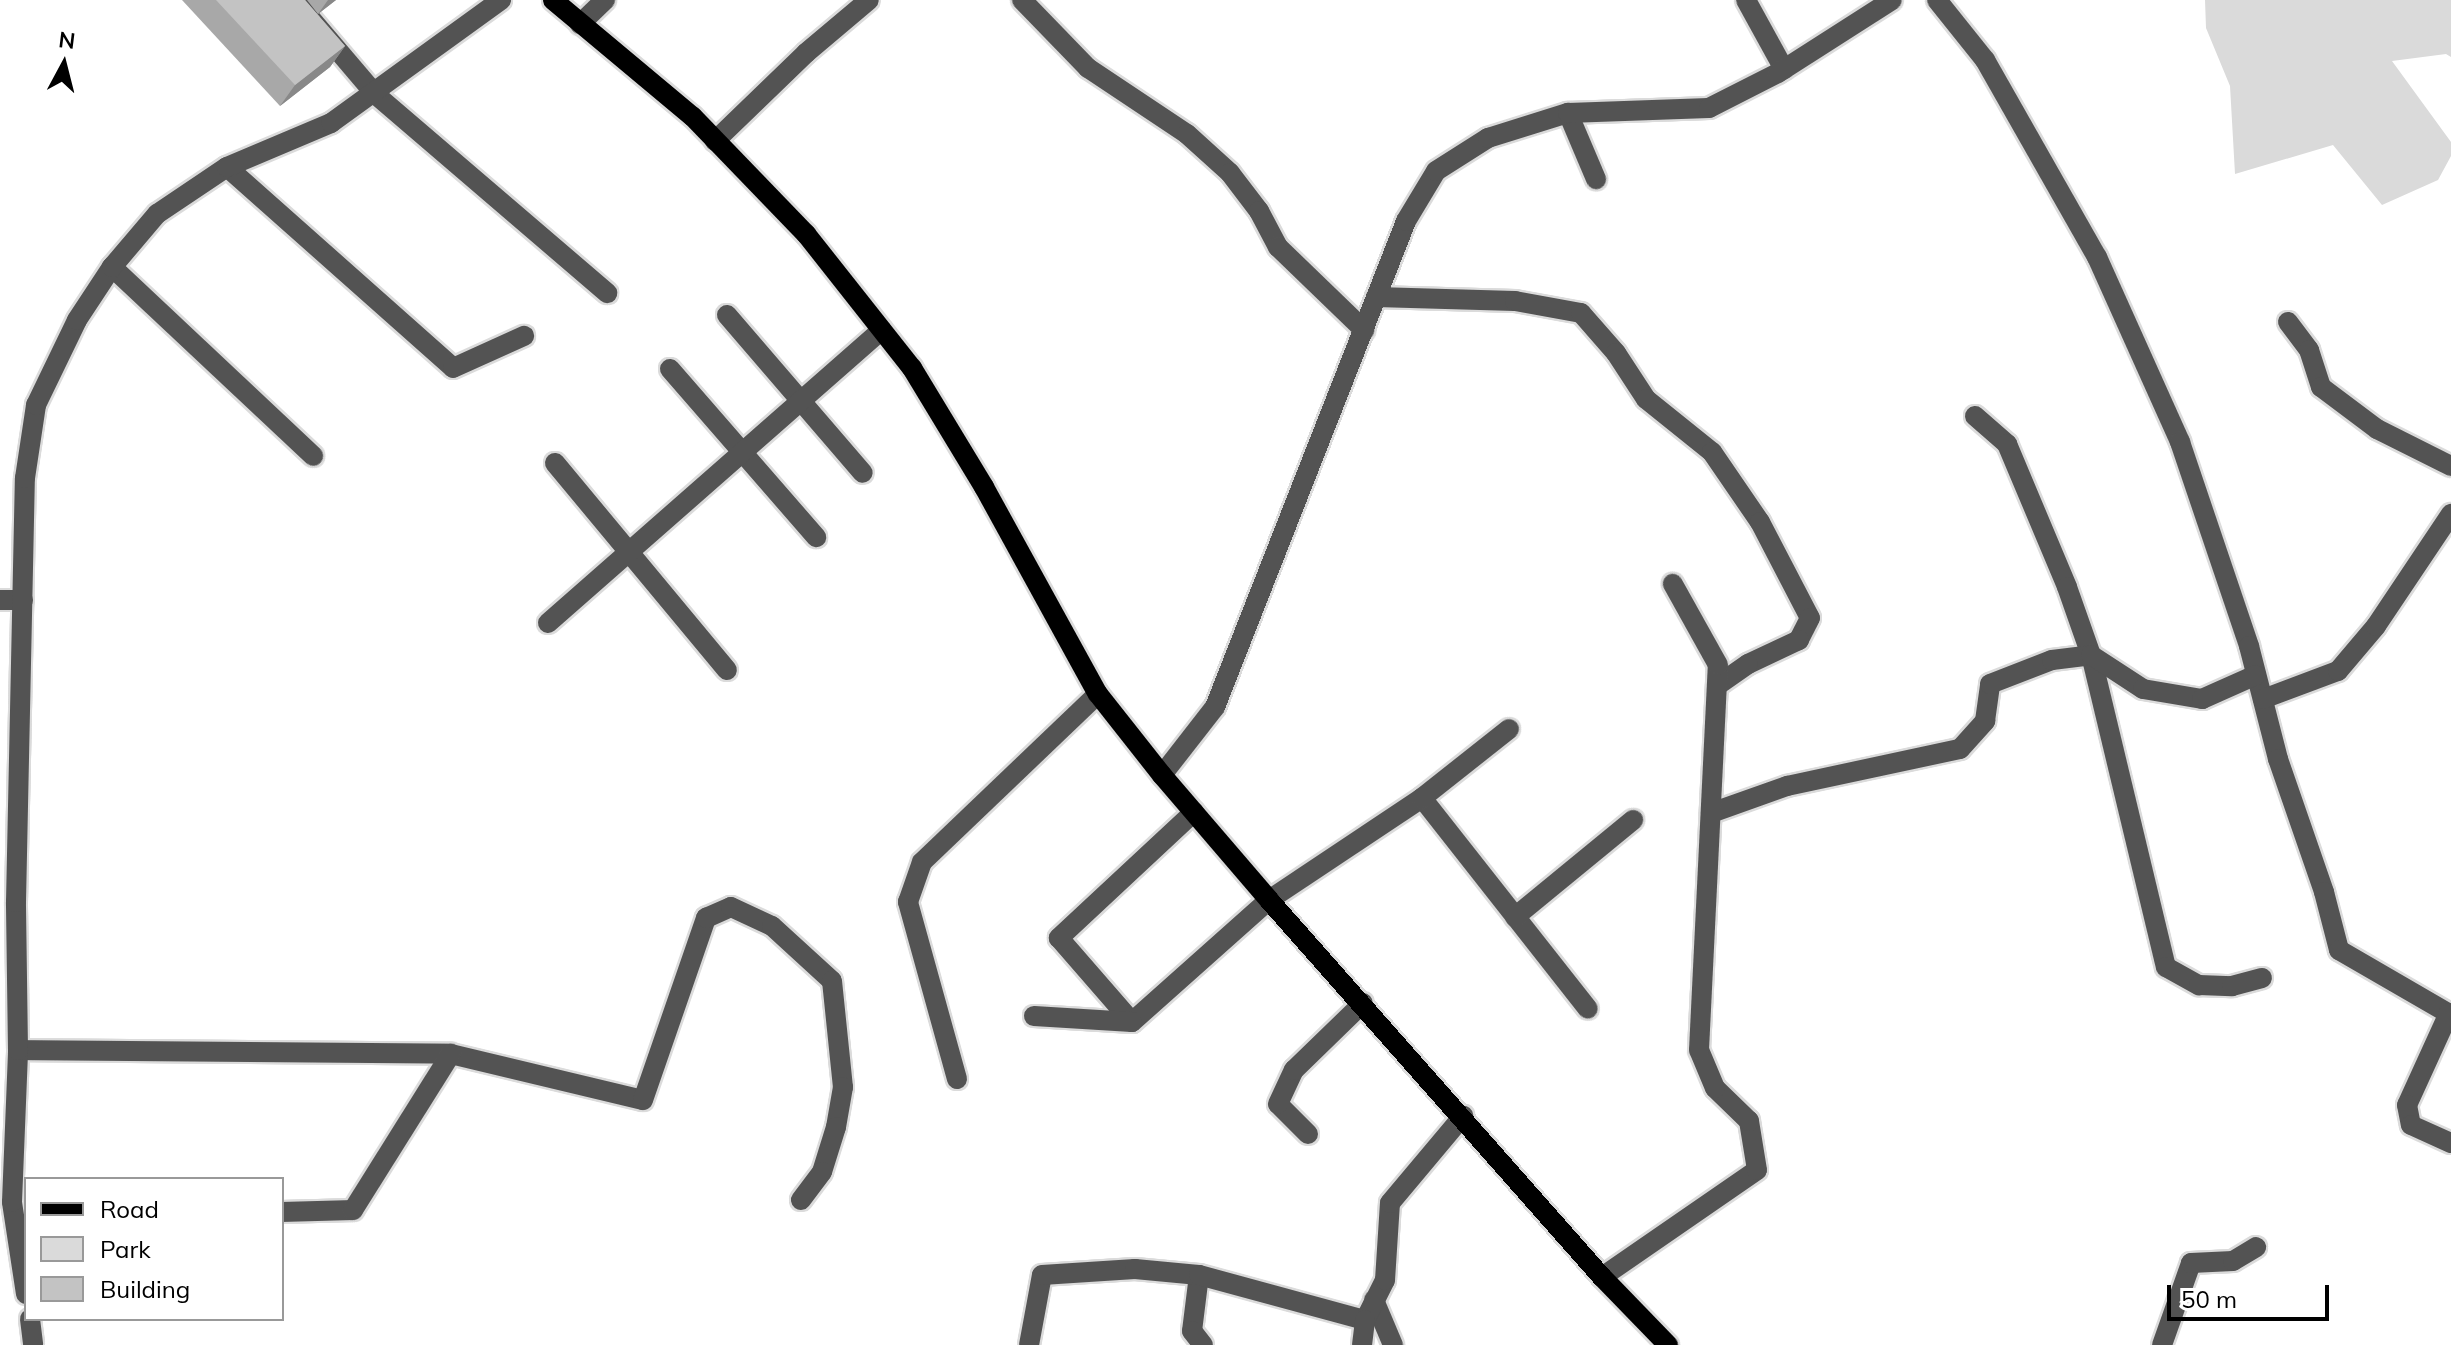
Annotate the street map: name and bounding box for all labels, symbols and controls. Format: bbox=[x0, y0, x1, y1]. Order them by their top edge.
north arrow bbox=[24, 24, 104, 104]
text: N bbox=[57, 25, 77, 55]
legend bbox=[24, 1177, 284, 1321]
text: Road bbox=[100, 1194, 159, 1224]
text: Park bbox=[100, 1234, 151, 1264]
scale bar bbox=[2171, 1269, 2333, 1319]
text: Building bbox=[100, 1274, 190, 1304]
text: 50 m bbox=[2181, 1284, 2237, 1314]

